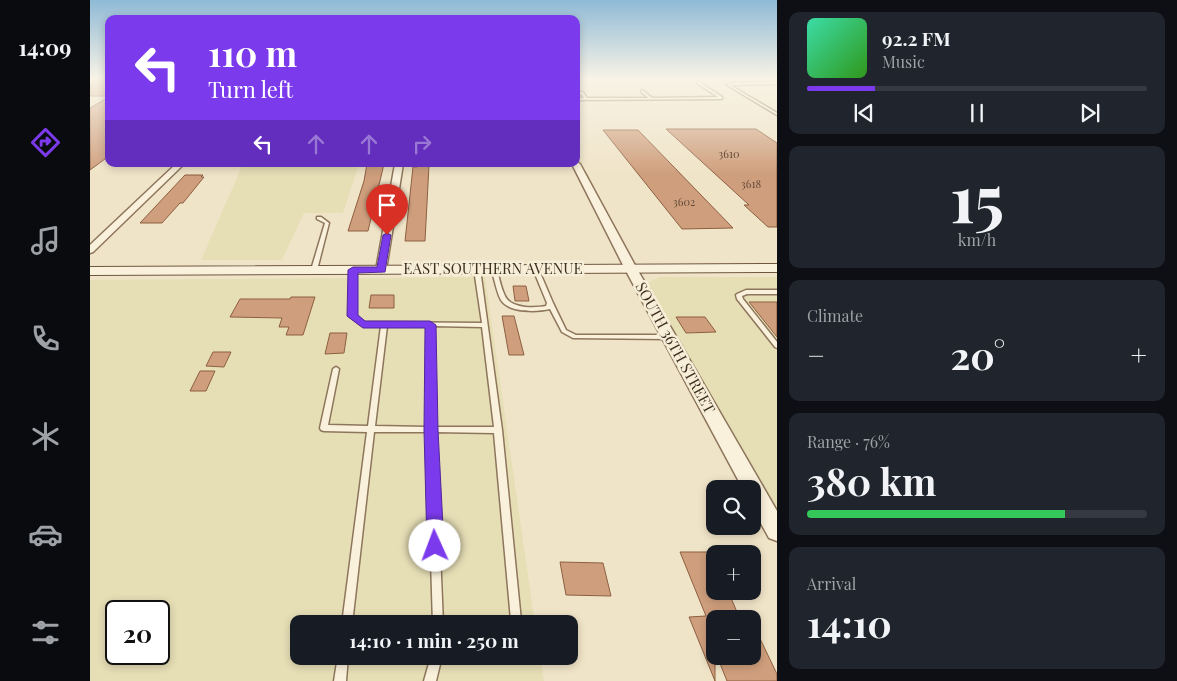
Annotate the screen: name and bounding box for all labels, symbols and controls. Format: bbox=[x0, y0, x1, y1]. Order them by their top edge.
text: 92.2 FM bbox=[882, 25, 951, 51]
text: 110 m bbox=[208, 29, 297, 76]
text: 14:09 bbox=[19, 32, 71, 62]
icon: left bbox=[125, 35, 190, 100]
text: Music bbox=[882, 51, 925, 72]
text: Turn left bbox=[208, 74, 293, 104]
icon: previous bbox=[850, 99, 878, 127]
icon: pause bbox=[963, 99, 991, 127]
icon: next bbox=[1076, 99, 1104, 127]
icon: directions bbox=[28, 125, 63, 160]
icon: left bbox=[249, 130, 277, 158]
icon: ahead bbox=[302, 130, 330, 158]
icon: ahead bbox=[355, 130, 383, 158]
icon: right bbox=[408, 130, 436, 158]
house number: 3610 bbox=[718, 146, 740, 161]
text: 15 bbox=[950, 153, 1004, 239]
house number: 3618 bbox=[741, 176, 761, 191]
pin bbox=[366, 184, 408, 235]
icon: arrive bbox=[373, 191, 401, 219]
house number: 3602 bbox=[673, 194, 695, 209]
icon: music bbox=[28, 223, 63, 258]
text: km/h bbox=[958, 229, 996, 250]
street label: EAST SOUTHERN AVENUE bbox=[403, 258, 583, 278]
street label: SOUTH 36TH STREET bbox=[631, 278, 720, 417]
text: Climate bbox=[807, 305, 863, 326]
icon: phone bbox=[28, 321, 63, 356]
text: 20° bbox=[950, 329, 1005, 380]
text: − bbox=[807, 336, 825, 373]
text: + bbox=[1131, 336, 1147, 373]
icon: climate bbox=[28, 419, 63, 454]
text: Range · 76% bbox=[807, 431, 890, 452]
text: 380 km bbox=[807, 455, 936, 506]
map controls bbox=[706, 480, 761, 665]
button: search bbox=[706, 480, 761, 535]
icon: car bbox=[28, 517, 63, 552]
position arrow bbox=[408, 519, 460, 571]
button: + bbox=[706, 545, 761, 600]
text: Arrival bbox=[807, 573, 856, 594]
text: 14:10 bbox=[807, 597, 892, 648]
speed limit sign: 20 bbox=[105, 600, 170, 665]
button: − bbox=[706, 610, 761, 665]
icon: filters bbox=[28, 615, 63, 650]
text: 14:10 · 1 min · 250 m bbox=[349, 627, 519, 653]

